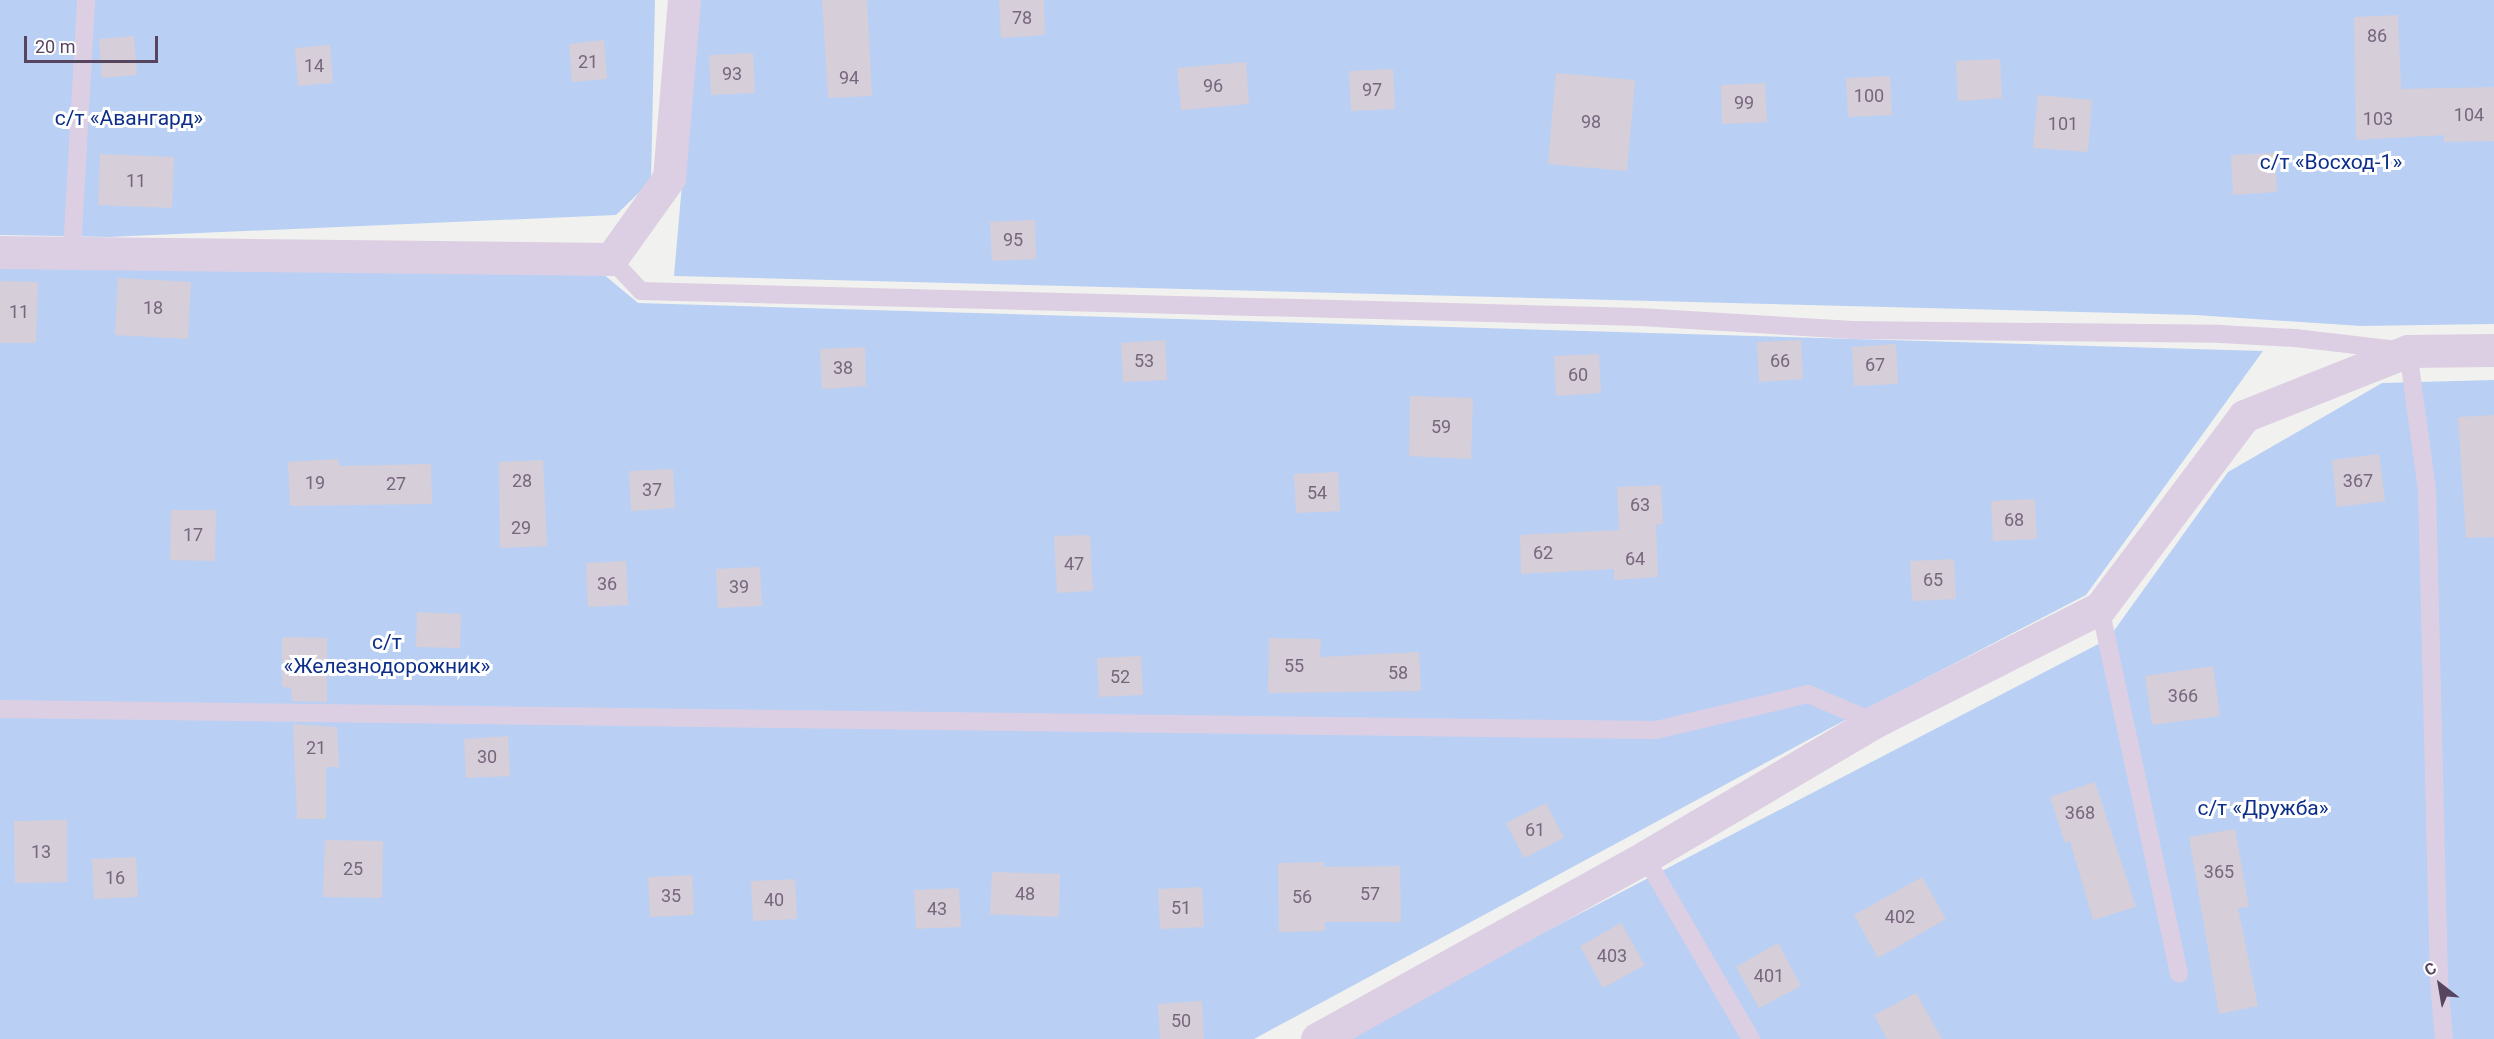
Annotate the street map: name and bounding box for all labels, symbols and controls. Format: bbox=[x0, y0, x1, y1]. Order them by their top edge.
house number: 78 bbox=[1012, 7, 1032, 29]
scale bar bbox=[27, 24, 160, 62]
house number: 86 bbox=[2367, 25, 2387, 47]
text: 20 m bbox=[35, 36, 75, 57]
house number: 21 bbox=[578, 51, 598, 73]
house number: 14 bbox=[304, 55, 324, 77]
house number: 93 bbox=[722, 63, 742, 85]
house number: 94 bbox=[839, 67, 859, 89]
house number: 96 bbox=[1203, 75, 1223, 97]
house number: 97 bbox=[1362, 79, 1382, 101]
house number: 100 bbox=[1854, 85, 1884, 107]
house number: 99 bbox=[1734, 92, 1754, 114]
house number: 104 bbox=[2454, 104, 2484, 126]
park label: с/т «Авангард» bbox=[55, 105, 203, 131]
house number: 103 bbox=[2363, 108, 2393, 130]
house number: 98 bbox=[1581, 111, 1601, 133]
house number: 101 bbox=[2048, 113, 2078, 135]
park label: с/т «Восход-1» bbox=[2260, 149, 2402, 175]
house number: 11 bbox=[126, 170, 146, 192]
house number: 95 bbox=[1003, 229, 1023, 251]
house number: 18 bbox=[143, 297, 163, 319]
house number: 11 bbox=[9, 301, 29, 323]
house number: 53 bbox=[1134, 350, 1154, 372]
house number: 66 bbox=[1770, 350, 1790, 372]
house number: 67 bbox=[1865, 354, 1885, 376]
house number: 38 bbox=[833, 357, 853, 379]
house number: 60 bbox=[1568, 364, 1588, 386]
house number: 59 bbox=[1431, 416, 1451, 438]
house number: 28 bbox=[512, 470, 532, 492]
house number: 367 bbox=[2343, 470, 2373, 492]
house number: 19 bbox=[305, 472, 325, 494]
house number: 27 bbox=[386, 473, 406, 495]
house number: 37 bbox=[642, 479, 662, 501]
house number: 54 bbox=[1307, 482, 1327, 504]
house number: 63 bbox=[1630, 494, 1650, 516]
house number: 68 bbox=[2004, 509, 2024, 531]
house number: 29 bbox=[511, 517, 531, 539]
house number: 17 bbox=[183, 524, 203, 546]
house number: 62 bbox=[1533, 542, 1553, 564]
house number: 64 bbox=[1625, 548, 1645, 570]
house number: 47 bbox=[1064, 553, 1084, 575]
house number: 65 bbox=[1923, 569, 1943, 591]
house number: 36 bbox=[597, 573, 617, 595]
house number: 39 bbox=[729, 576, 749, 598]
park label: с/т «Железнодорожник» bbox=[284, 629, 490, 679]
house number: 55 bbox=[1284, 655, 1304, 677]
house number: 58 bbox=[1388, 662, 1408, 684]
house number: 52 bbox=[1110, 666, 1130, 688]
house number: 366 bbox=[2168, 685, 2198, 707]
house number: 21 bbox=[306, 737, 326, 759]
house number: 30 bbox=[477, 746, 497, 768]
park label: с/т «Дружба» bbox=[2197, 795, 2329, 821]
house number: 368 bbox=[2065, 802, 2095, 824]
house number: 61 bbox=[1525, 819, 1545, 841]
house number: 13 bbox=[31, 841, 51, 863]
house number: 25 bbox=[343, 858, 363, 880]
house number: 365 bbox=[2204, 861, 2234, 883]
house number: 16 bbox=[105, 867, 125, 889]
house number: 48 bbox=[1015, 883, 1035, 905]
house number: 57 bbox=[1360, 883, 1380, 905]
house number: 35 bbox=[661, 885, 681, 907]
house number: 56 bbox=[1292, 886, 1312, 908]
house number: 40 bbox=[764, 889, 784, 911]
house number: 51 bbox=[1171, 897, 1191, 919]
house number: 43 bbox=[927, 898, 947, 920]
house number: 402 bbox=[1885, 906, 1915, 928]
house number: 403 bbox=[1597, 945, 1627, 967]
north arrow bbox=[2410, 955, 2470, 1015]
text: С bbox=[2421, 958, 2440, 980]
house number: 401 bbox=[1754, 965, 1784, 987]
house number: 50 bbox=[1171, 1010, 1191, 1032]

